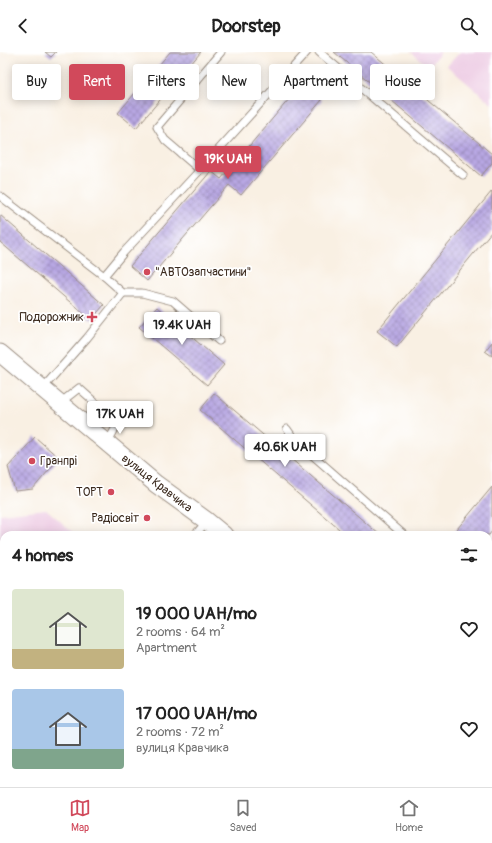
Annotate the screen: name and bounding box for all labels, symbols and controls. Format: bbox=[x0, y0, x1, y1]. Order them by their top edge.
icon: back bbox=[12, 15, 34, 37]
text: Doorstep bbox=[211, 15, 281, 38]
icon: search bbox=[458, 15, 480, 37]
chip: Buy bbox=[12, 64, 61, 100]
chip: Rent bbox=[69, 64, 125, 100]
chip: Filters bbox=[133, 64, 199, 100]
chip: New bbox=[207, 64, 261, 100]
chip: Apartment bbox=[269, 64, 362, 100]
chip: House bbox=[370, 64, 435, 100]
pin: 19K UAH bbox=[191, 146, 265, 180]
text: 19K UAH bbox=[204, 151, 252, 167]
place label: "АВТОзапчастини" bbox=[155, 265, 251, 280]
marker: "АВТОзапчастини" bbox=[142, 267, 152, 277]
place label: Подорожник bbox=[19, 310, 84, 325]
marker: Подорожник bbox=[87, 312, 97, 322]
pin: 19.4K UAH bbox=[136, 312, 228, 346]
text: 19.4K UAH bbox=[153, 317, 211, 333]
pin: 17K UAH bbox=[83, 401, 157, 435]
text: 17K UAH bbox=[96, 406, 144, 422]
pin: 40.6K UAH bbox=[239, 434, 331, 468]
text: 40.6K UAH bbox=[254, 439, 316, 455]
street label: вулиця Кравчика bbox=[118, 451, 195, 516]
place label: Гранпрі bbox=[40, 454, 77, 469]
marker: Гранпрі bbox=[27, 456, 37, 466]
place label: ТОРТ bbox=[76, 485, 103, 500]
marker: ТОРТ bbox=[106, 487, 116, 497]
place label: Радіосвіт bbox=[92, 511, 139, 526]
marker: Радіосвіт bbox=[142, 513, 152, 523]
icon: filters bbox=[458, 544, 480, 566]
text: 4 homes bbox=[12, 545, 73, 566]
text: 19 000 UAH/mo bbox=[136, 603, 257, 624]
icon: home bbox=[44, 605, 92, 653]
icon: heart bbox=[458, 618, 480, 640]
text: 2 rooms · 64 m² bbox=[136, 624, 225, 640]
text: Apartment bbox=[136, 640, 197, 656]
text: 17 000 UAH/mo bbox=[136, 703, 257, 724]
icon: home bbox=[44, 705, 92, 753]
icon: heart bbox=[458, 718, 480, 740]
text: 2 rooms · 72 m² bbox=[136, 724, 224, 740]
text: вулиця Кравчика bbox=[136, 740, 229, 756]
tab: Map bbox=[69, 797, 91, 834]
tab: Saved bbox=[229, 797, 257, 834]
tab: Home bbox=[395, 797, 423, 834]

